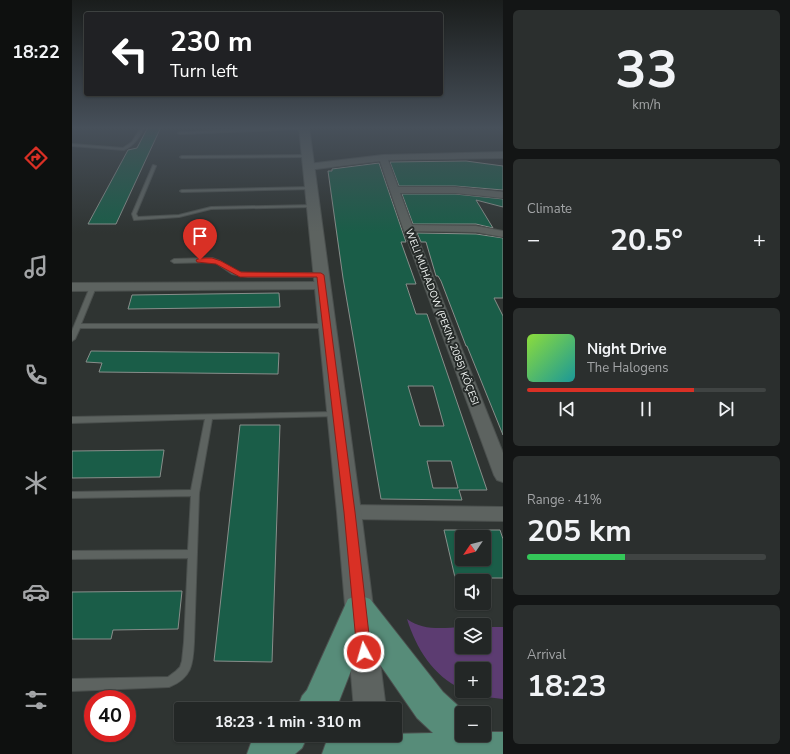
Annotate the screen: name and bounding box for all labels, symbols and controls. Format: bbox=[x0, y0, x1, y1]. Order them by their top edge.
text: 230 m bbox=[170, 23, 253, 61]
icon: left bbox=[104, 28, 156, 80]
text: 33 bbox=[615, 34, 678, 105]
text: 18:22 bbox=[12, 40, 60, 64]
text: Turn left bbox=[170, 59, 238, 83]
text: km/h bbox=[632, 96, 661, 114]
icon: directions bbox=[22, 144, 50, 172]
text: Climate bbox=[527, 200, 572, 218]
pin bbox=[183, 219, 217, 260]
text: 20.5° bbox=[610, 220, 683, 261]
icon: arrive bbox=[189, 225, 211, 247]
text: − bbox=[527, 225, 540, 255]
text: + bbox=[753, 225, 766, 255]
street label: WELI MUHADOW (PEKIN, 2085) KÖÇESI bbox=[402, 227, 482, 407]
icon: music bbox=[22, 253, 50, 281]
text: Night Drive bbox=[587, 339, 667, 359]
text: The Halogens bbox=[587, 359, 668, 377]
icon: phone bbox=[22, 361, 50, 389]
icon: previous bbox=[556, 398, 578, 420]
icon: pause bbox=[635, 398, 657, 420]
icon: next bbox=[715, 398, 737, 420]
icon: climate bbox=[22, 469, 50, 497]
text: Range · 41% bbox=[527, 491, 602, 509]
text: 205 km bbox=[527, 511, 632, 552]
north arrow bbox=[455, 530, 491, 566]
map controls bbox=[455, 530, 491, 742]
button: sound bbox=[455, 574, 491, 610]
icon: car bbox=[22, 578, 50, 606]
button: layers bbox=[455, 618, 491, 654]
position arrow bbox=[343, 631, 385, 673]
text: Arrival bbox=[527, 646, 566, 664]
button: + bbox=[455, 662, 491, 698]
text: 18:23 bbox=[527, 666, 606, 707]
icon: filters bbox=[22, 686, 50, 714]
speed limit sign: 40 bbox=[84, 690, 136, 742]
button: − bbox=[455, 706, 491, 742]
text: 18:23 · 1 min · 310 m bbox=[215, 712, 361, 732]

